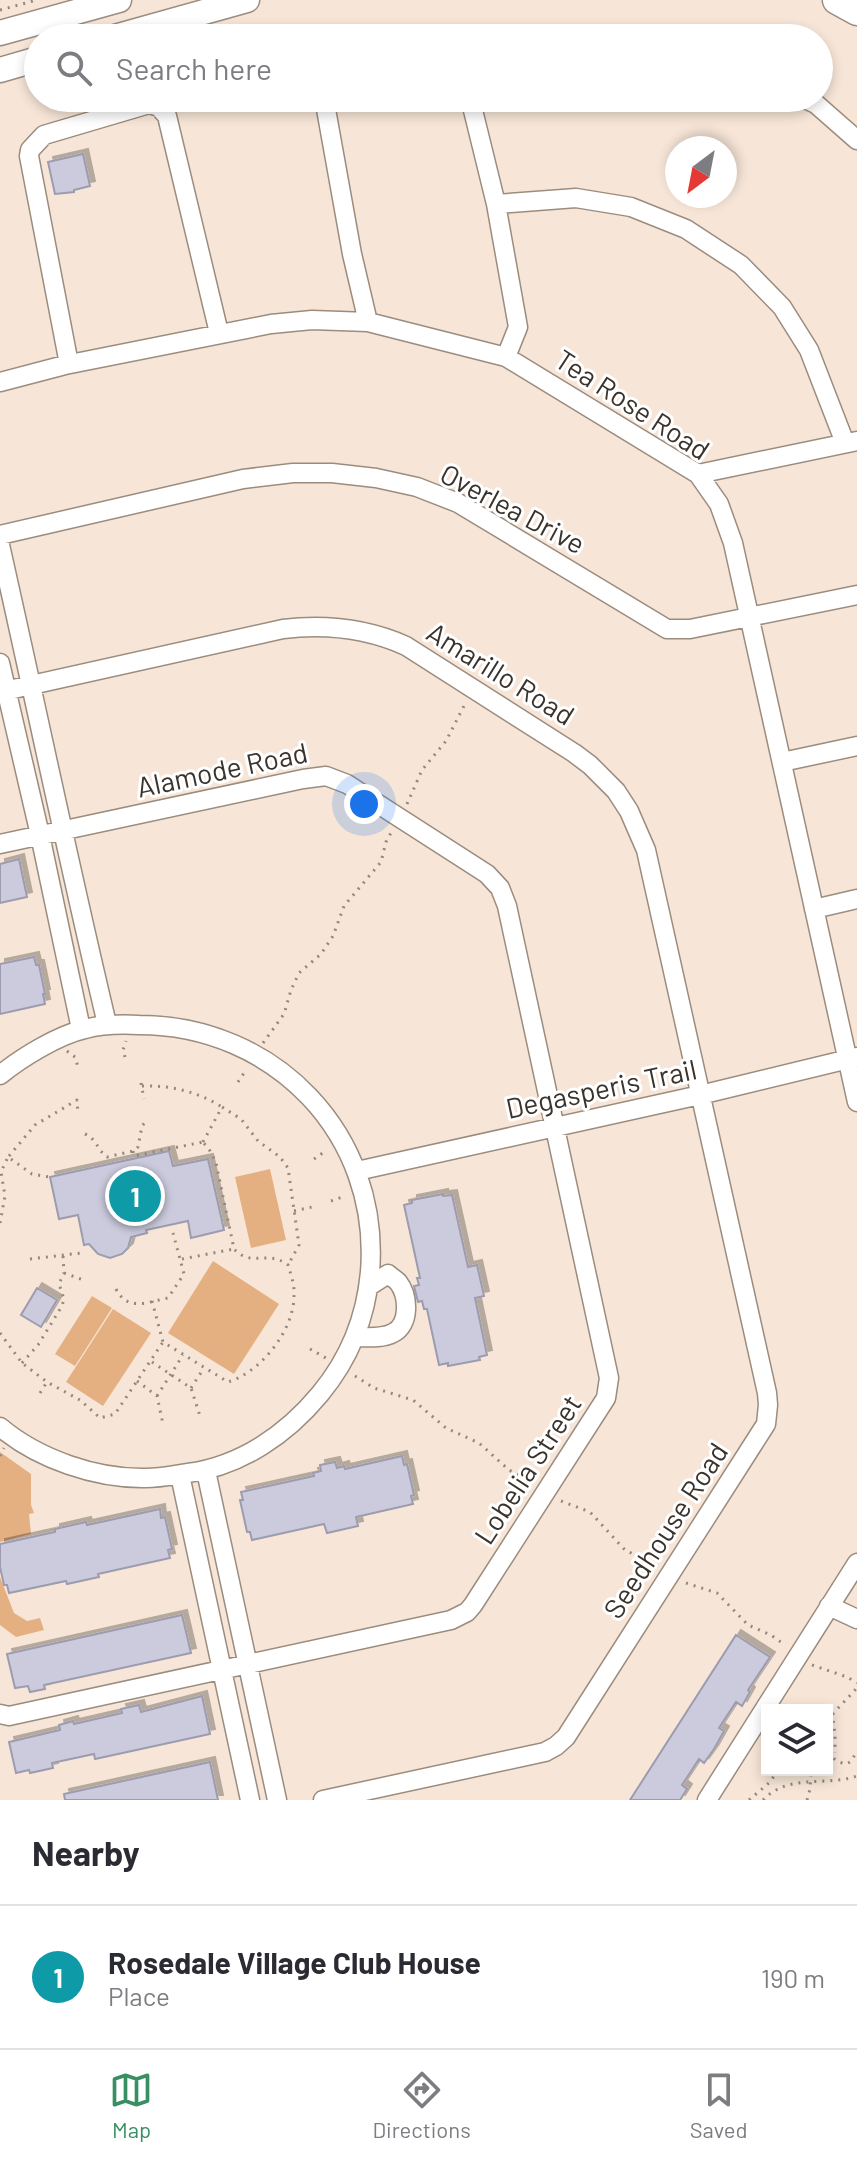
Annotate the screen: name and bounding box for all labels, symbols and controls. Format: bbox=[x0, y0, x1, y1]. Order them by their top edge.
search box bbox=[24, 24, 833, 112]
icon: search bbox=[52, 46, 96, 90]
text: Search here bbox=[116, 50, 272, 86]
north arrow bbox=[665, 136, 737, 208]
street label: Tea Rose Road bbox=[550, 342, 716, 466]
street label: Overlea Drive bbox=[435, 456, 591, 560]
street label: Amarillo Road bbox=[421, 614, 581, 732]
street label: Alamode Road bbox=[134, 734, 310, 804]
your location bbox=[344, 784, 384, 824]
street label: Degasperis Trail bbox=[503, 1051, 699, 1125]
pin: 1 bbox=[109, 1166, 161, 1226]
street label: Lobelia Street bbox=[466, 1388, 588, 1550]
street label: Seedhouse Road bbox=[596, 1436, 734, 1624]
map controls bbox=[761, 1704, 833, 1776]
button: layers bbox=[761, 1704, 833, 1776]
text: Nearby bbox=[32, 1832, 140, 1873]
text: Rosedale Village Club House bbox=[108, 1944, 481, 1980]
text: 1 bbox=[53, 1962, 63, 1993]
text: 190 m bbox=[761, 1962, 825, 1993]
text: Place bbox=[108, 1980, 170, 2011]
tab: Map bbox=[109, 2068, 153, 2142]
tab: Directions bbox=[372, 2068, 471, 2142]
tab: Saved bbox=[690, 2068, 747, 2142]

